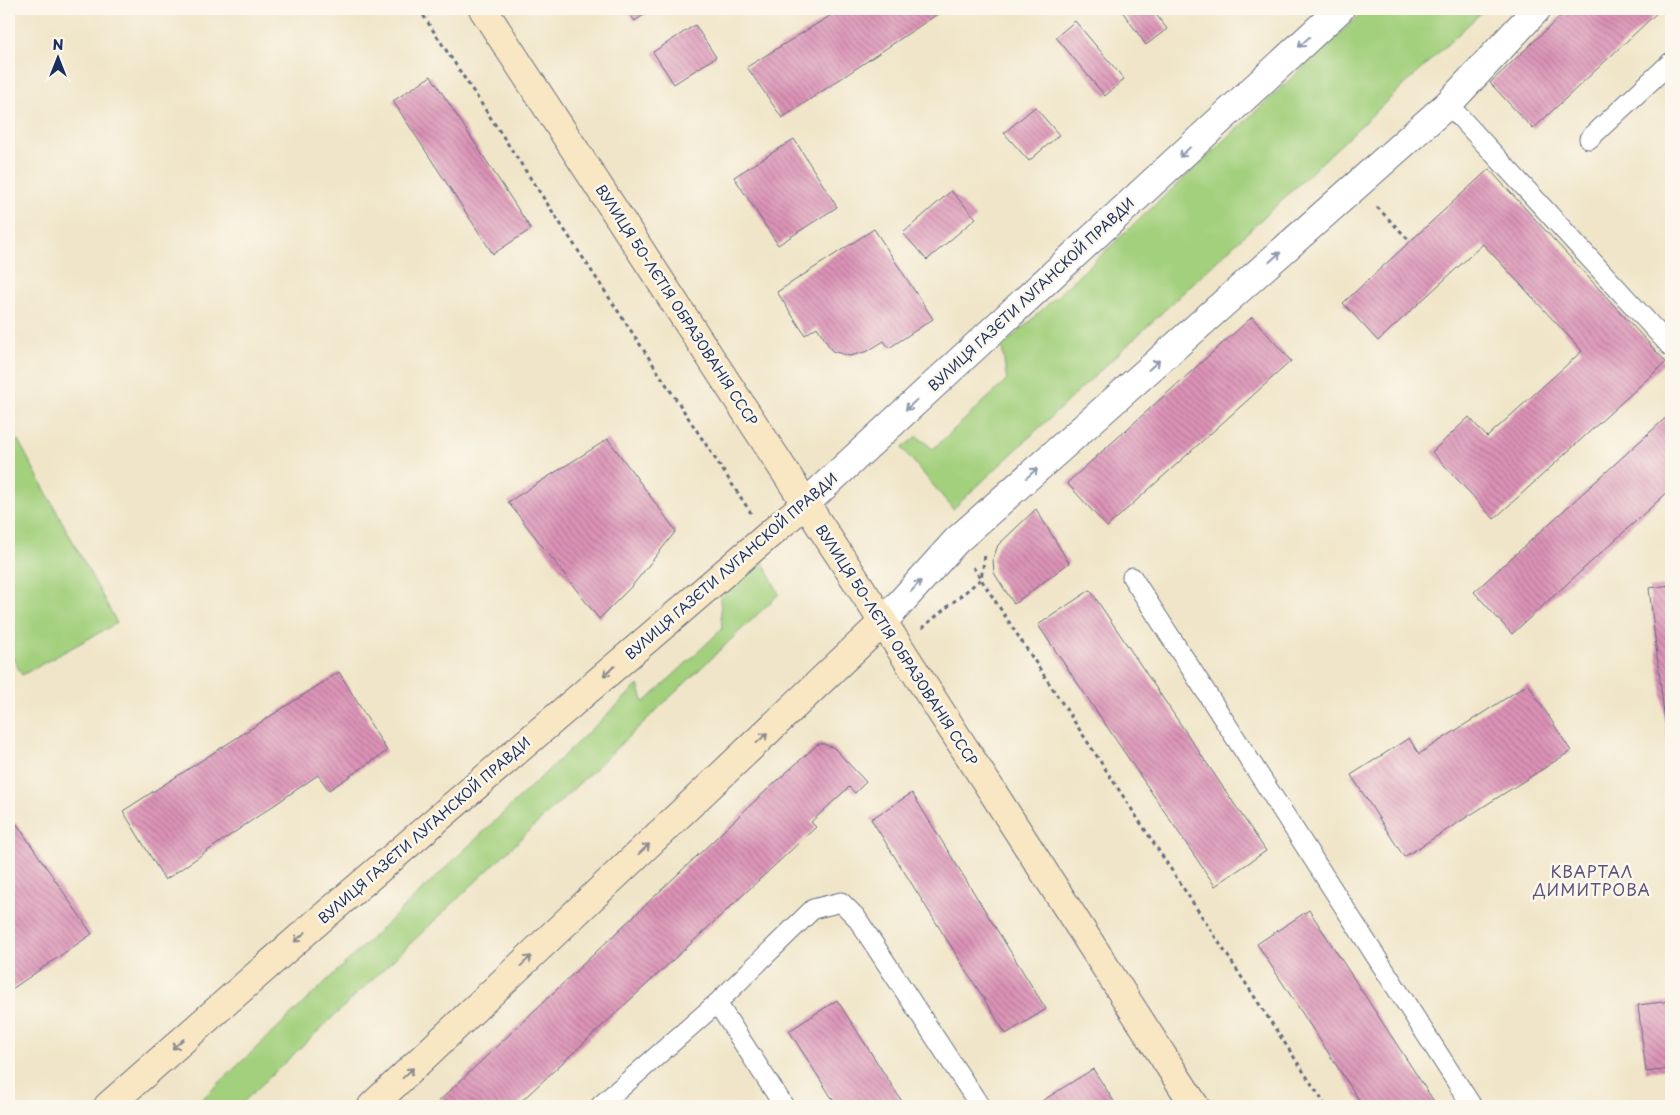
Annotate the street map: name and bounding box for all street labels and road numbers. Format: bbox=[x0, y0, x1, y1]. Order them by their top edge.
street label: ВУЛИЦЯ 50-ЛЄТІЯ ОБРАЗОВАНІЯ СССР bbox=[591, 180, 763, 430]
street label: ВУЛИЦЯ ГАЗЄТИ ЛУГАНСКОЙ ПРАВДИ bbox=[923, 192, 1139, 396]
street label: ВУЛИЦЯ ГАЗЄТИ ЛУГАНСКОЙ ПРАВДИ bbox=[620, 468, 842, 664]
street label: ВУЛИЦЯ 50-ЛЄТІЯ ОБРАЗОВАНІЯ СССР bbox=[811, 520, 983, 770]
street label: ВУЛИЦЯ ГАЗЄТИ ЛУГАНСКОЙ ПРАВДИ bbox=[313, 732, 535, 928]

